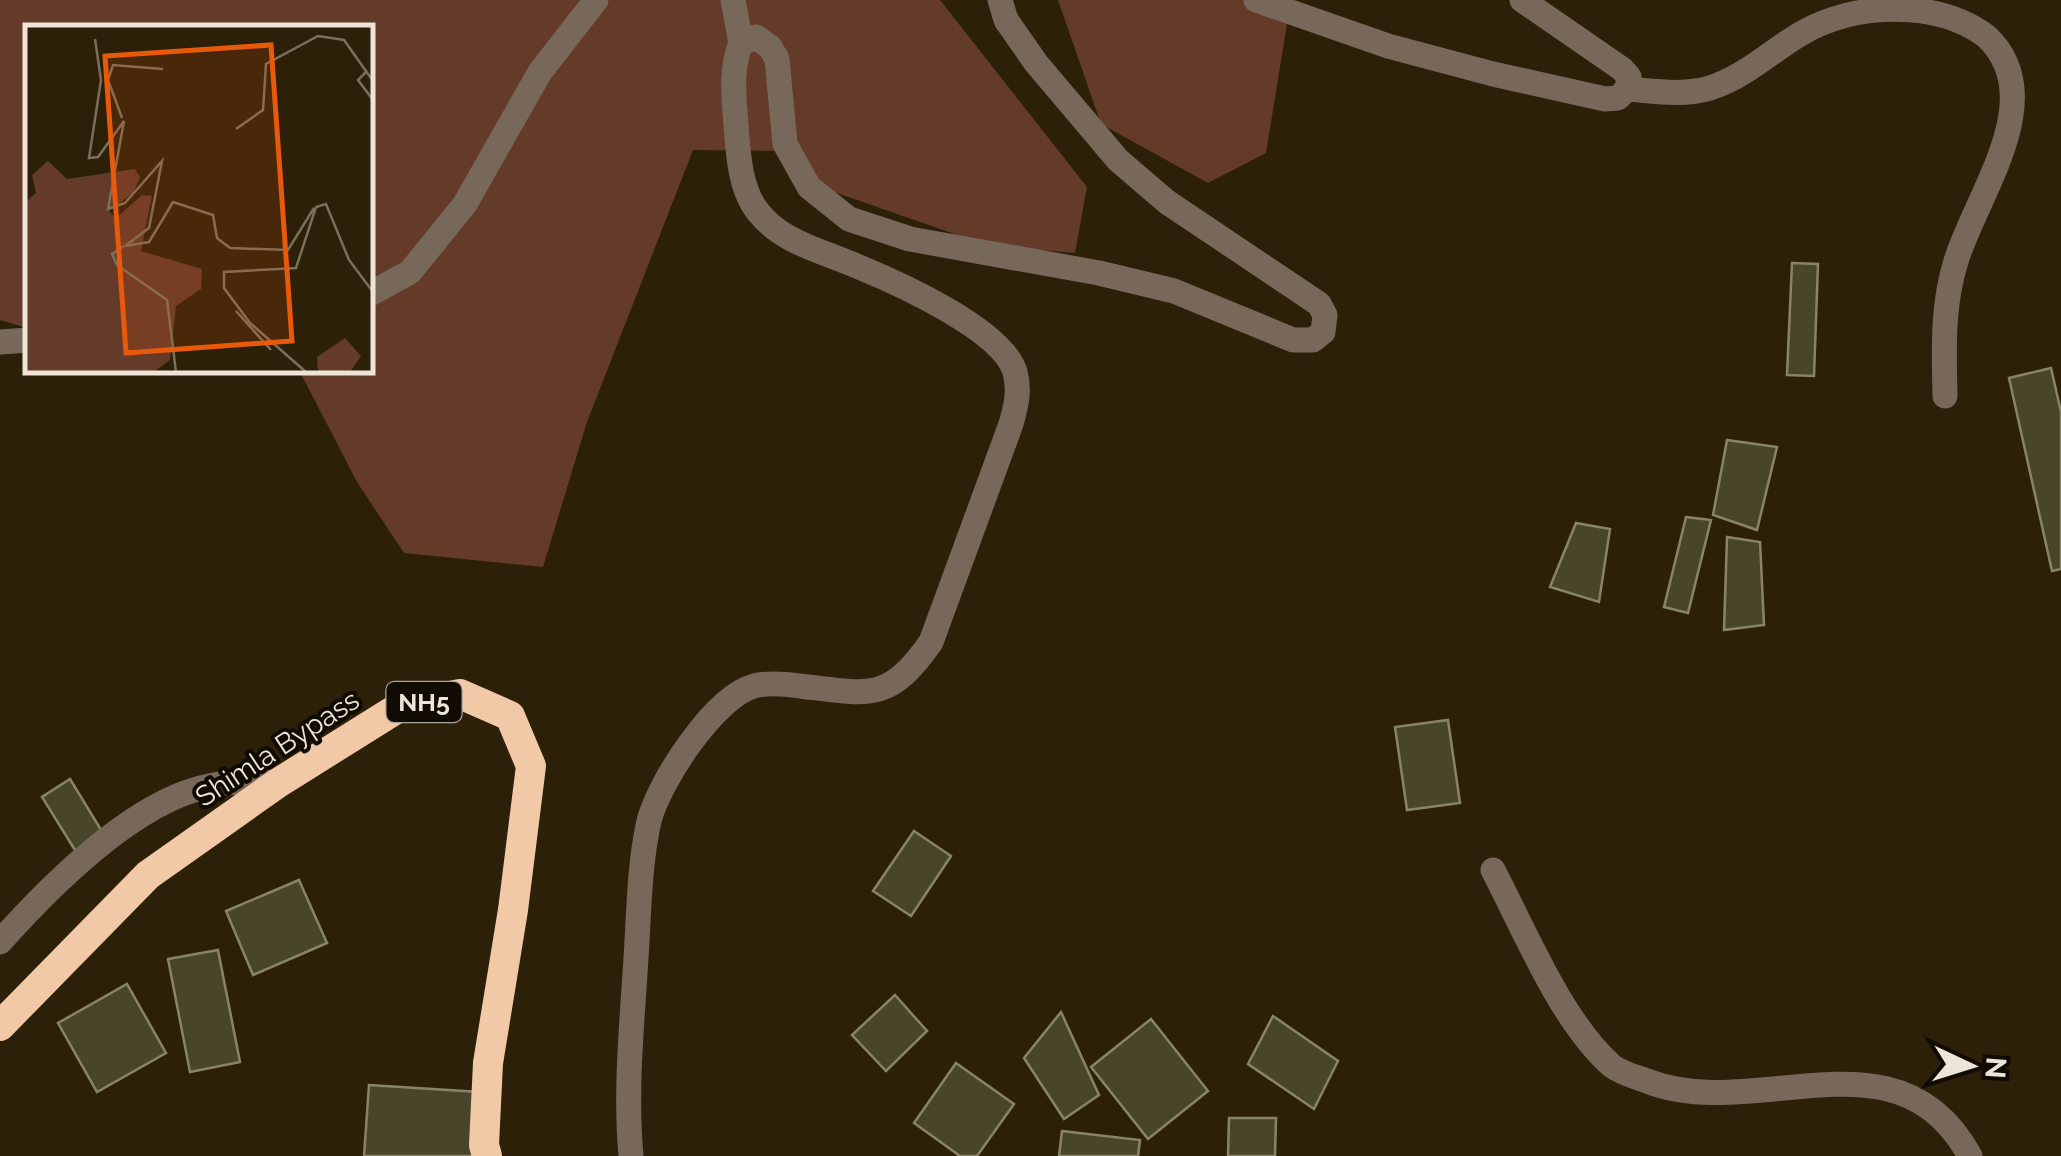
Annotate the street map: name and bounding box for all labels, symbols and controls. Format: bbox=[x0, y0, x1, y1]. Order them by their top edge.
inset map bbox=[25, 25, 372, 372]
road number: NH5 bbox=[386, 682, 462, 722]
street label: Shimla Bypass bbox=[189, 683, 365, 814]
north arrow bbox=[1921, 1016, 2021, 1116]
text: N bbox=[1978, 1056, 2013, 1080]

